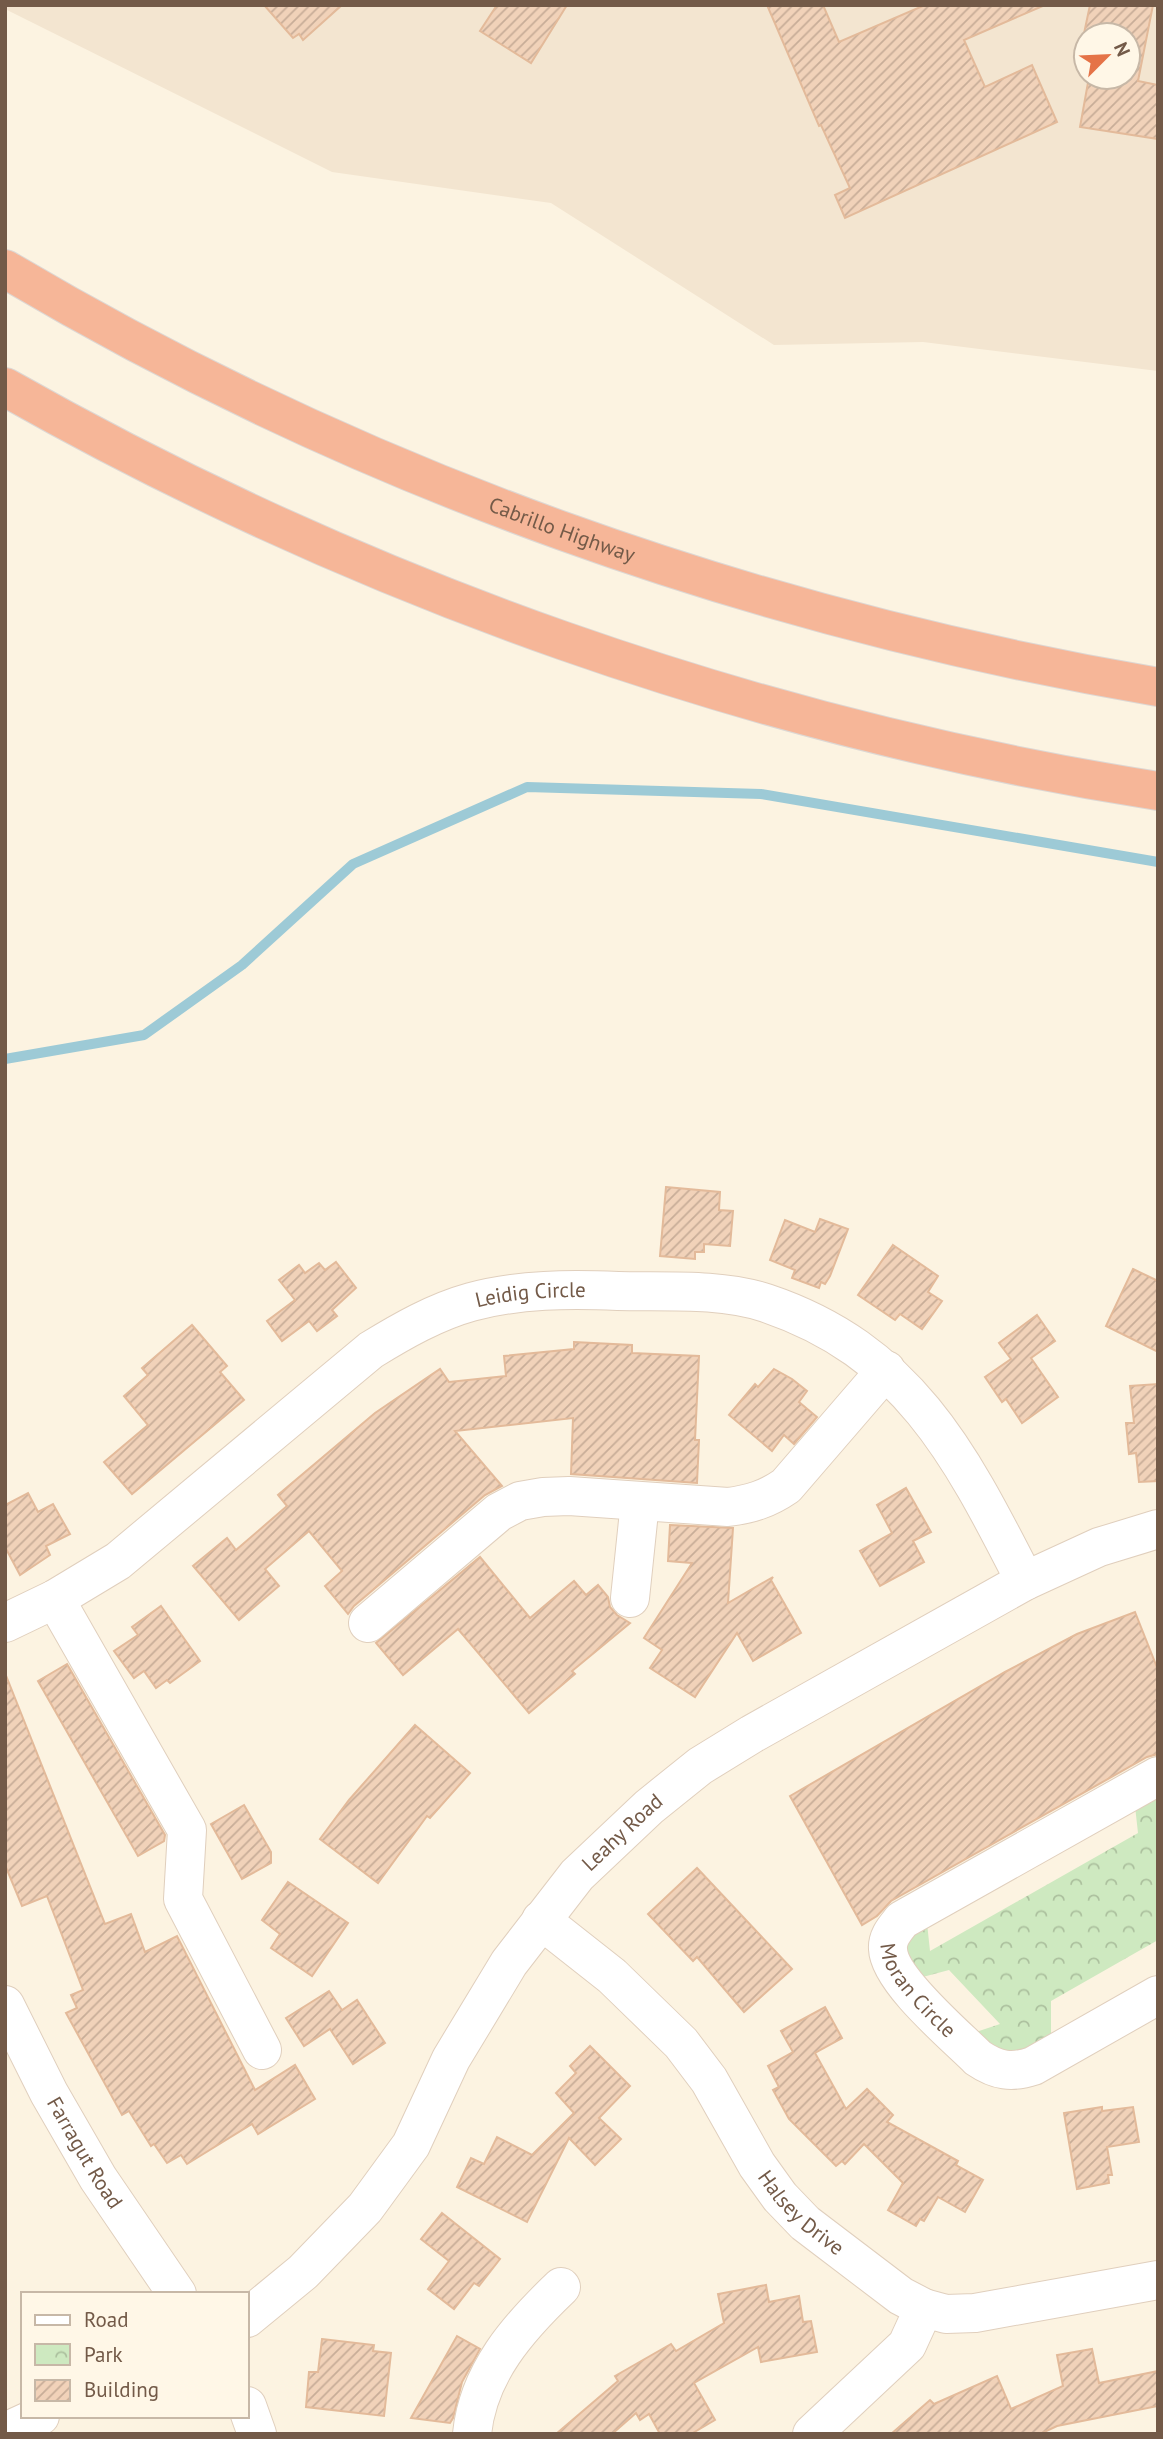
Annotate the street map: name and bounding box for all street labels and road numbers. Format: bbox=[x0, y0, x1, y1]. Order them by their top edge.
street label: Cabrillo Highway bbox=[485, 491, 639, 568]
street label: Leidig Circle bbox=[472, 1276, 586, 1313]
street label: Leahy Road bbox=[576, 1787, 668, 1877]
street label: Moran Circle bbox=[874, 1941, 962, 2043]
street label: Farragut Road bbox=[41, 2092, 129, 2214]
street label: Halsey Drive bbox=[752, 2165, 850, 2261]

